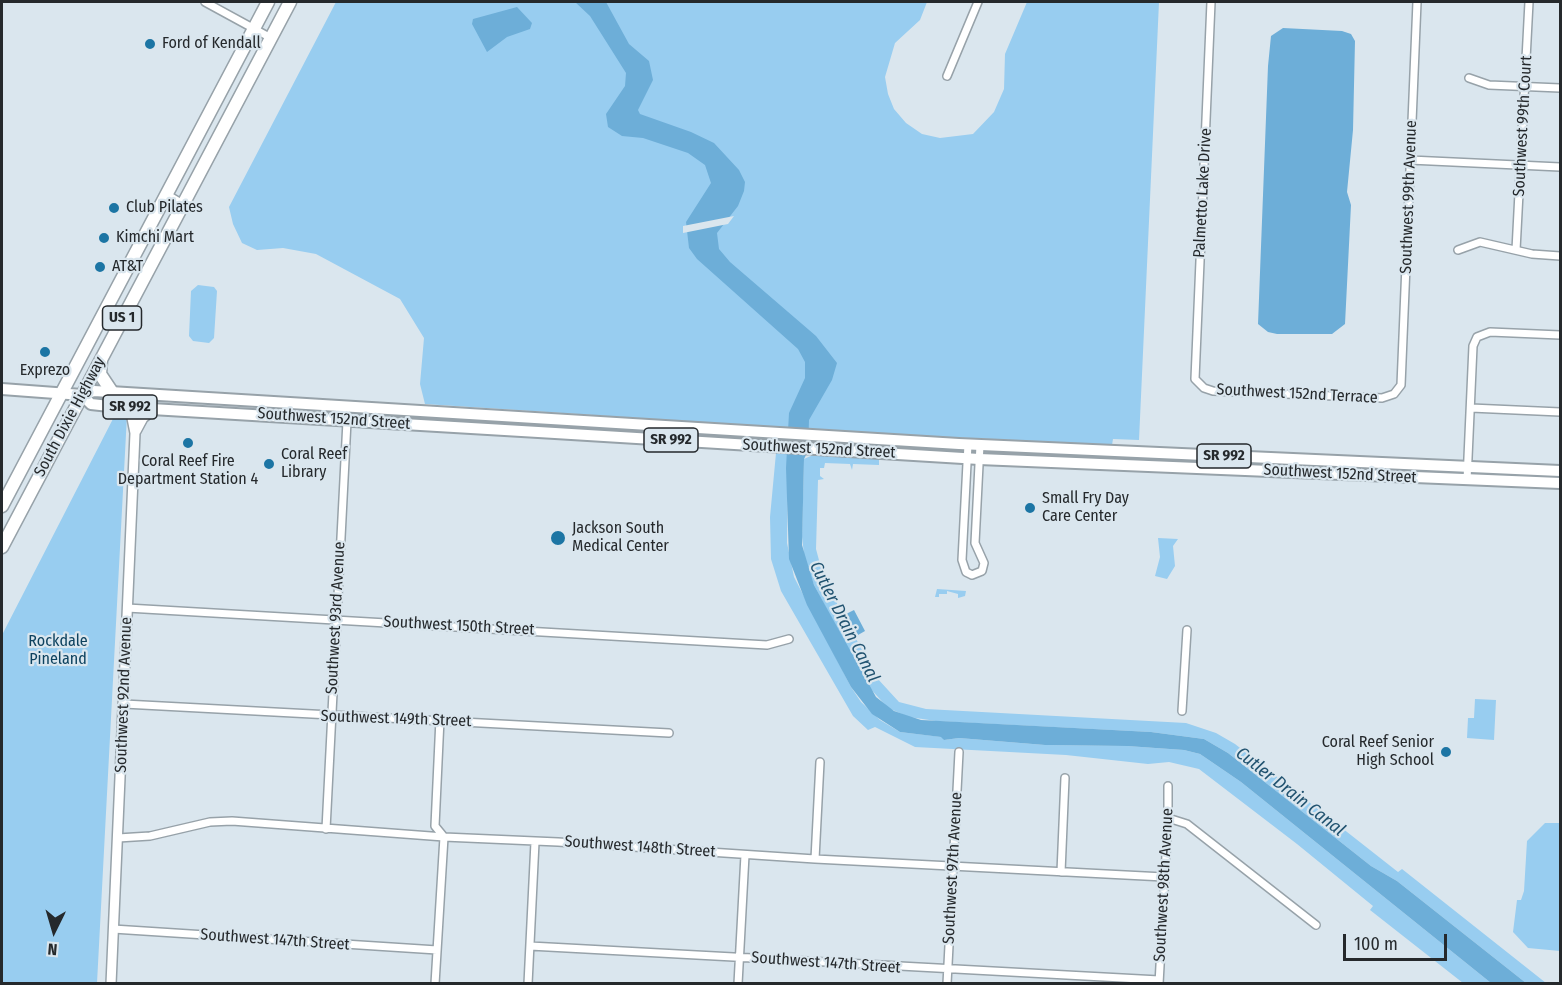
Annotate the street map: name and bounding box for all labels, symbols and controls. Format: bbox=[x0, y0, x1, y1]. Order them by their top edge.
place label: Ford of Kendall bbox=[162, 34, 261, 54]
marker: Ford of Kendall bbox=[143, 37, 157, 51]
street label: Southwest 99th Court bbox=[1510, 55, 1536, 197]
street label: Southwest 99th Avenue bbox=[1397, 120, 1421, 274]
street label: Palmetto Lake Drive bbox=[1190, 128, 1216, 258]
place label: Club Pilates bbox=[126, 198, 203, 218]
marker: Club Pilates bbox=[107, 201, 121, 215]
place label: Kimchi Mart bbox=[116, 228, 194, 248]
marker: Kimchi Mart bbox=[97, 231, 111, 245]
place label: AT&T bbox=[112, 257, 143, 277]
marker: AT&T bbox=[93, 260, 107, 274]
road number: US 1 bbox=[102, 306, 142, 330]
marker: Exprezo bbox=[38, 345, 52, 359]
street label: South Dixie Highway bbox=[30, 354, 110, 480]
place label: Exprezo bbox=[20, 361, 70, 381]
street label: Southwest 152nd Terrace bbox=[1216, 380, 1378, 408]
road number: SR 992 bbox=[103, 395, 157, 419]
street label: Southwest 152nd Street bbox=[257, 404, 411, 434]
road number: SR 992 bbox=[644, 428, 698, 452]
street label: Southwest 152nd Street bbox=[742, 435, 896, 463]
marker: Coral Reef Fire Department Station 4 bbox=[181, 436, 195, 450]
road number: SR 992 bbox=[1197, 444, 1251, 468]
place label: Coral Reef Library bbox=[281, 445, 347, 483]
place label: Coral Reef Fire Department Station 4 bbox=[118, 452, 258, 490]
marker: Coral Reef Library bbox=[262, 457, 276, 471]
street label: Southwest 152nd Street bbox=[1263, 460, 1417, 488]
place label: Small Fry Day Care Center bbox=[1042, 489, 1129, 527]
marker: Small Fry Day Care Center bbox=[1023, 501, 1037, 515]
place label: Jackson South Medical Center bbox=[572, 519, 669, 557]
marker: Jackson South Medical Center bbox=[549, 529, 567, 547]
street label: Southwest 93rd Avenue bbox=[322, 541, 350, 695]
water label: Cutler Drain Canal bbox=[804, 558, 884, 686]
street label: Southwest 150th Street bbox=[383, 612, 535, 640]
street label: Southwest 92nd Avenue bbox=[112, 617, 136, 773]
park label: Rockdale Pineland bbox=[28, 632, 88, 670]
street label: Southwest 149th Street bbox=[320, 707, 472, 731]
place label: Coral Reef Senior High School bbox=[1322, 733, 1434, 771]
water label: Cutler Drain Canal bbox=[1231, 743, 1349, 841]
marker: Coral Reef Senior High School bbox=[1439, 745, 1453, 759]
street label: Southwest 97th Avenue bbox=[939, 792, 967, 944]
street label: Southwest 98th Avenue bbox=[1150, 808, 1178, 962]
street label: Southwest 148th Street bbox=[564, 832, 716, 862]
north arrow bbox=[24, 901, 84, 961]
scale bar bbox=[1346, 922, 1450, 960]
street label: Southwest 147th Street bbox=[200, 925, 350, 955]
text: 100 m bbox=[1354, 933, 1398, 955]
text: N bbox=[47, 940, 58, 959]
street label: Southwest 147th Street bbox=[751, 948, 901, 978]

